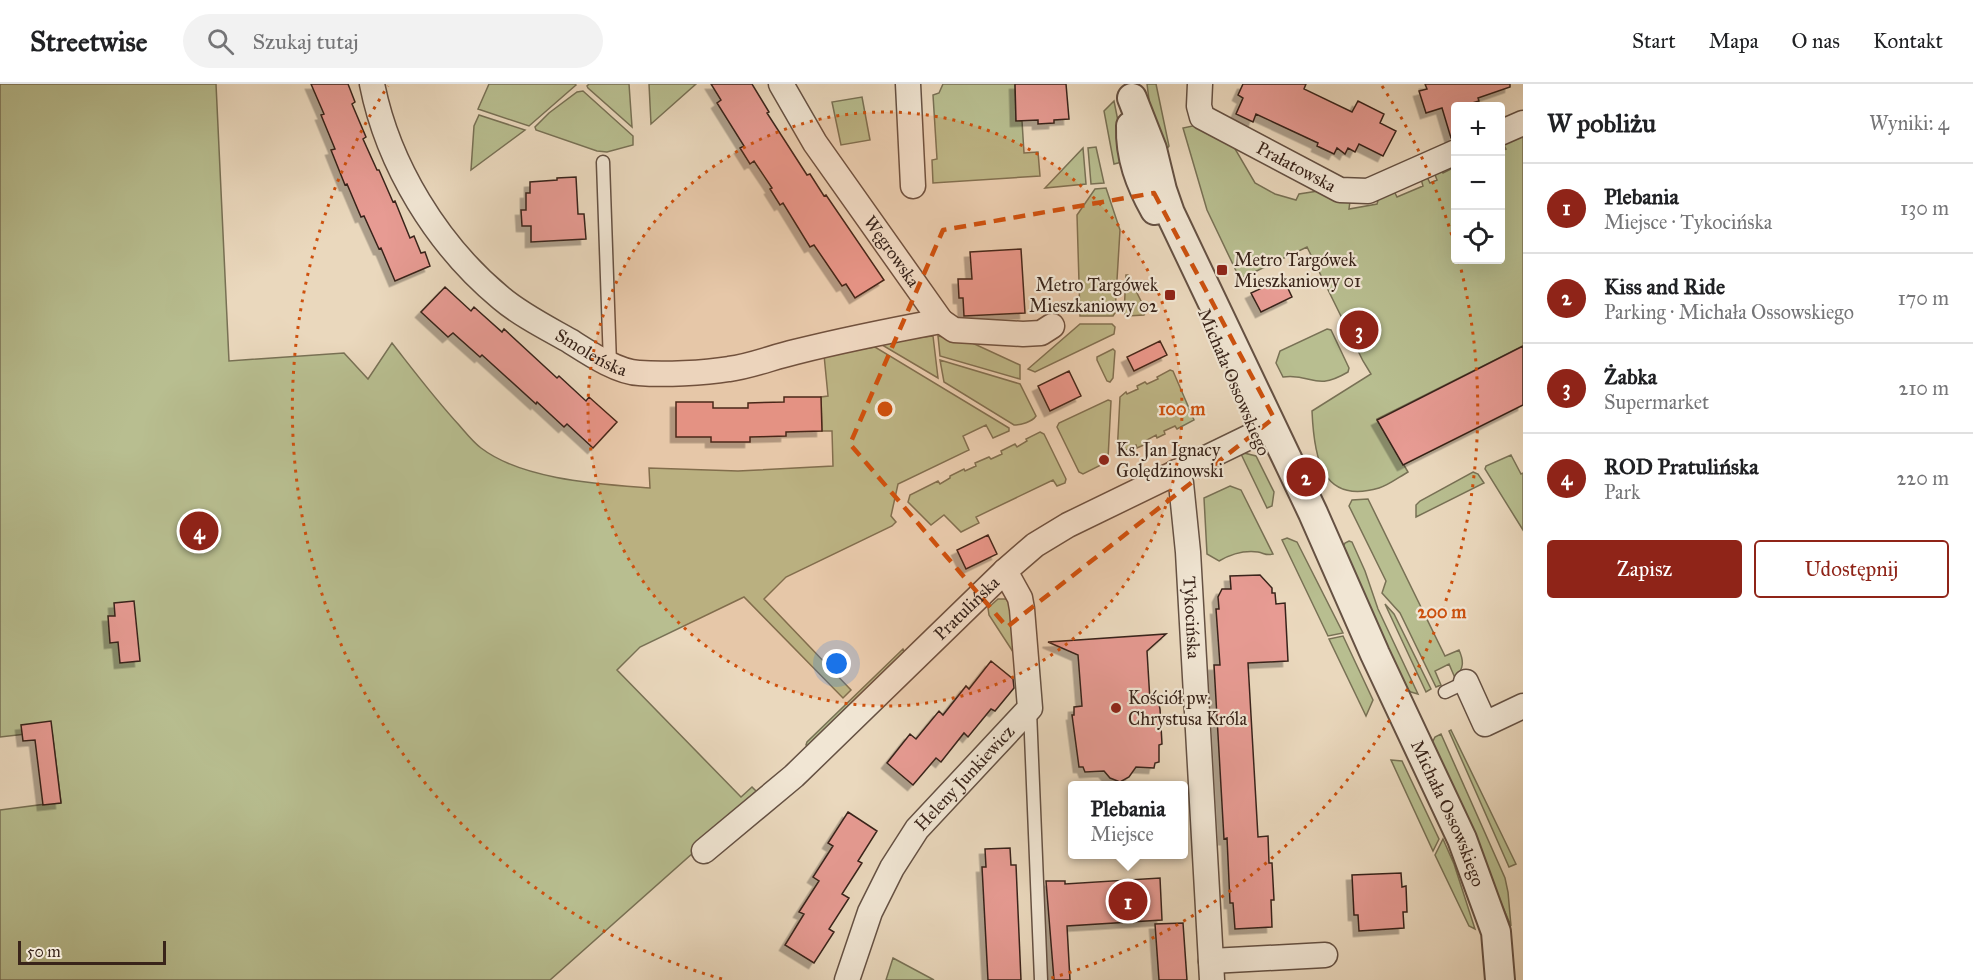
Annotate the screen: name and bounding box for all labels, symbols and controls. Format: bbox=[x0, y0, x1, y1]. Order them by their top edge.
search box bbox=[183, 14, 603, 68]
text: Streetwise bbox=[30, 24, 147, 59]
icon: search bbox=[204, 25, 237, 58]
text: Szukaj tutaj bbox=[252, 28, 359, 55]
text: Start bbox=[1632, 28, 1676, 54]
text: Mapa bbox=[1709, 28, 1759, 54]
text: O nas bbox=[1792, 28, 1840, 54]
text: Kontakt bbox=[1873, 28, 1943, 54]
map controls bbox=[1451, 102, 1505, 264]
button: + bbox=[1451, 102, 1505, 156]
text: W pobliżu bbox=[1547, 107, 1656, 139]
text: Wyniki: 4 bbox=[1869, 111, 1949, 135]
street label: Prałatowska bbox=[1253, 137, 1340, 197]
button: − bbox=[1451, 156, 1505, 210]
text: Plebania bbox=[1604, 183, 1679, 210]
text: 1 bbox=[1563, 196, 1570, 220]
text: 130 m bbox=[1900, 196, 1949, 220]
button: locate bbox=[1451, 210, 1505, 264]
text: Miejsce · Tykocińska bbox=[1604, 210, 1772, 234]
street label: Węgrowska bbox=[859, 211, 925, 292]
place label: Metro Targówek Mieszkaniowy 01 bbox=[1234, 249, 1361, 292]
marker: Metro Targówek Mieszkaniowy 01 bbox=[1215, 263, 1229, 277]
text: Kiss and Ride bbox=[1604, 273, 1725, 300]
place label: Metro Targówek Mieszkaniowy 02 bbox=[1029, 274, 1159, 317]
text: 2 bbox=[1562, 286, 1571, 310]
text: 170 m bbox=[1898, 286, 1949, 310]
marker: Metro Targówek Mieszkaniowy 02 bbox=[1163, 288, 1177, 302]
text: Parking · Michała Ossowskiego bbox=[1604, 300, 1854, 324]
street label: Michała Ossowskiego bbox=[1192, 305, 1275, 459]
pin: 3 bbox=[1340, 308, 1378, 352]
street label: Smoleńska bbox=[551, 324, 630, 381]
text: Żabka bbox=[1604, 363, 1657, 390]
text: 3 bbox=[1563, 376, 1571, 400]
text: 210 m bbox=[1899, 376, 1949, 400]
text: Supermarket bbox=[1604, 390, 1709, 414]
text: 100 m bbox=[1159, 398, 1206, 420]
centre of rings bbox=[875, 399, 895, 419]
place label: Ks. Jan Ignacy Golędzinowski bbox=[1116, 439, 1223, 482]
marker: Ks. Jan Ignacy Golędzinowski bbox=[1097, 453, 1111, 467]
text: ROD Pratulińska bbox=[1604, 453, 1759, 480]
pin: 2 bbox=[1286, 454, 1326, 500]
text: 4 bbox=[1561, 466, 1572, 490]
text: 220 m bbox=[1897, 466, 1949, 490]
text: Park bbox=[1604, 480, 1640, 504]
pin: 4 bbox=[180, 508, 218, 554]
button: Zapisz bbox=[1547, 540, 1742, 598]
button: Udostępnij bbox=[1754, 540, 1949, 598]
street label: Pratulińska bbox=[929, 571, 1004, 645]
street label: Tykocińska bbox=[1178, 575, 1205, 660]
text: 200 m bbox=[1418, 601, 1467, 623]
your location bbox=[822, 649, 851, 678]
place label: Kościół pw. Chrystusa Króla bbox=[1128, 687, 1247, 730]
marker: Kościół pw. Chrystusa Króla bbox=[1109, 701, 1123, 715]
street label: Heleny Junkiewicz bbox=[910, 721, 1019, 835]
street label: Michała Ossowskiego bbox=[1406, 737, 1489, 890]
popup bbox=[1068, 781, 1188, 859]
text: Plebania bbox=[1091, 795, 1165, 822]
text: Miejsce bbox=[1091, 822, 1154, 846]
pin: 1 bbox=[1108, 878, 1148, 924]
scale bar bbox=[18, 938, 166, 966]
text: 50 m bbox=[27, 942, 61, 961]

